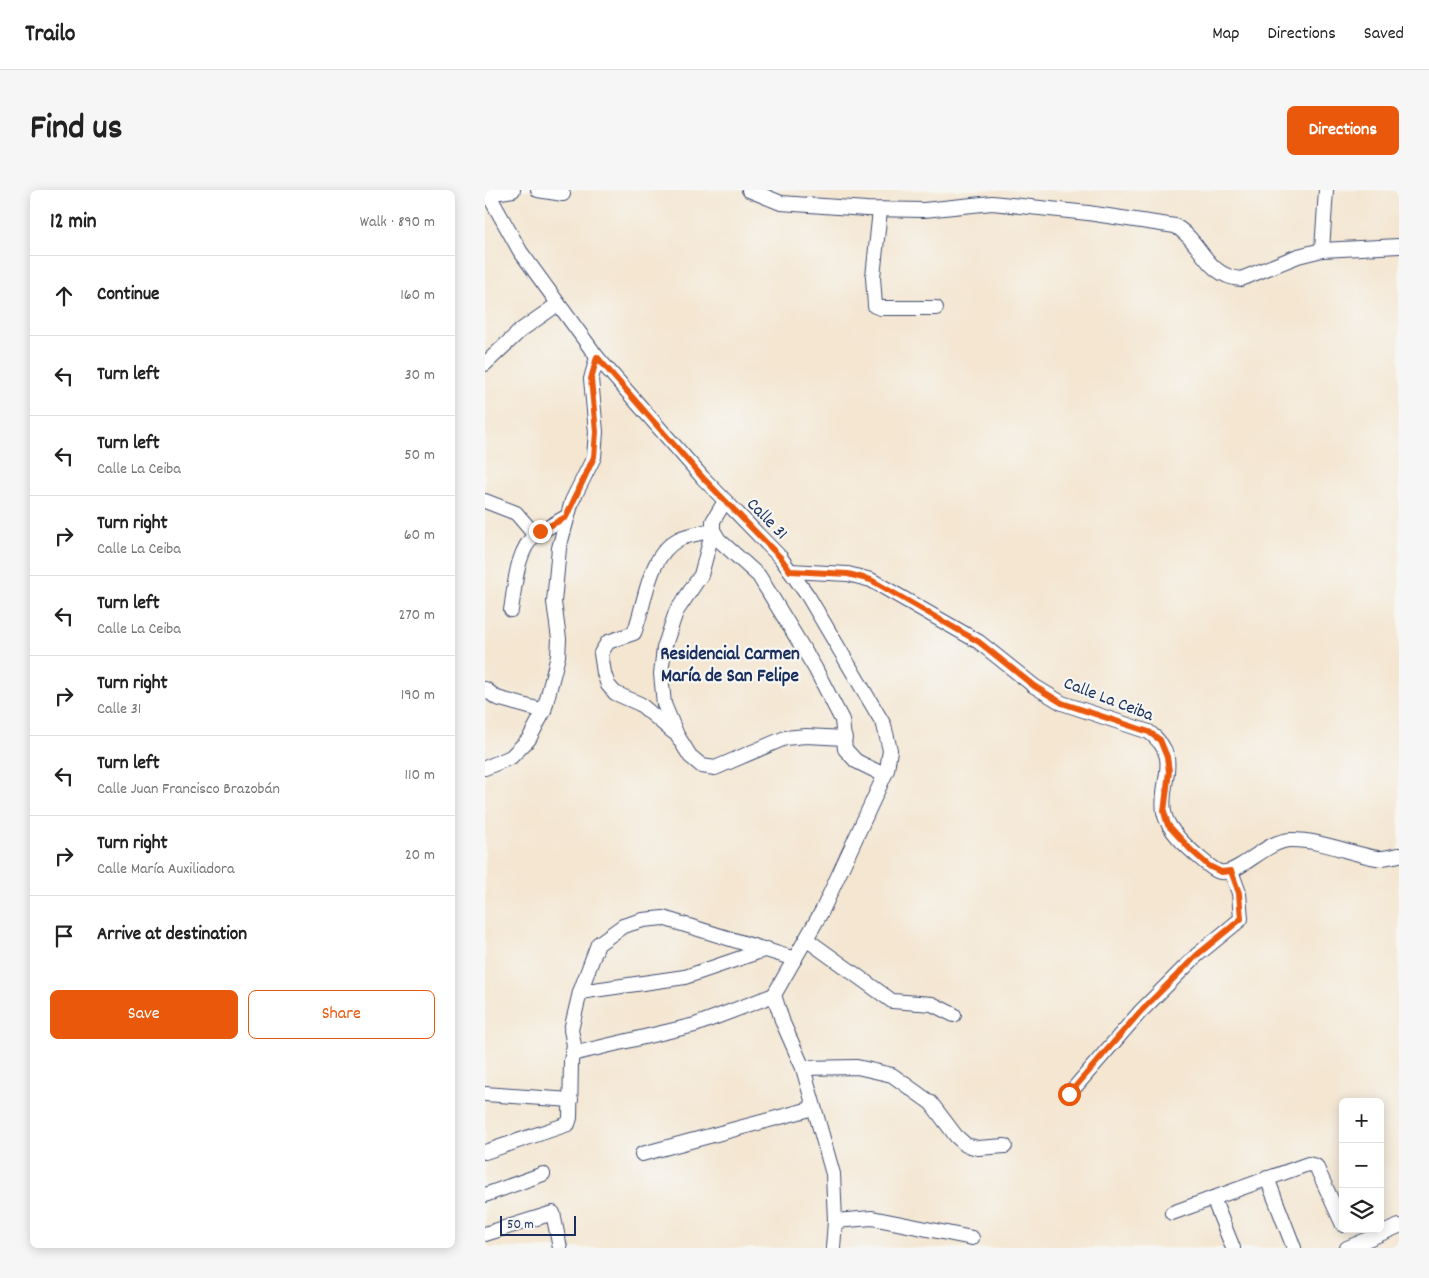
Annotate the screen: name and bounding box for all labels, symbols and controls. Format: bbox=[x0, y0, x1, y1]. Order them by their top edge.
text: Trailo bbox=[25, 18, 76, 52]
text: Map bbox=[1212, 22, 1239, 47]
text: Directions bbox=[1267, 22, 1336, 47]
text: Saved bbox=[1364, 22, 1404, 47]
text: Find us bbox=[30, 105, 122, 155]
button: Directions bbox=[1287, 106, 1399, 155]
text: 12 min bbox=[50, 208, 97, 238]
text: Walk · 890 m bbox=[360, 211, 435, 234]
icon: ahead bbox=[50, 282, 78, 310]
text: Continue bbox=[97, 282, 159, 309]
text: 160 m bbox=[400, 284, 435, 307]
icon: left bbox=[50, 362, 78, 390]
text: Turn left bbox=[97, 362, 160, 389]
text: 30 m bbox=[405, 364, 435, 387]
text: Turn left bbox=[97, 431, 160, 458]
icon: left bbox=[50, 442, 78, 470]
text: 50 m bbox=[404, 444, 435, 467]
text: Calle La Ceiba bbox=[97, 458, 181, 481]
street label: Calle 31 bbox=[740, 493, 793, 546]
text: Turn right bbox=[97, 511, 168, 538]
route end bbox=[529, 520, 552, 543]
icon: right bbox=[50, 522, 78, 550]
text: 60 m bbox=[404, 524, 435, 547]
text: Calle La Ceiba bbox=[97, 538, 181, 561]
text: Turn left bbox=[97, 591, 160, 618]
icon: left bbox=[50, 602, 78, 630]
text: 270 m bbox=[399, 604, 435, 627]
text: Calle La Ceiba bbox=[97, 618, 181, 641]
district label: Residencial Carmen María de San Felipe bbox=[660, 642, 800, 691]
text: Turn right bbox=[97, 671, 168, 698]
street label: Calle La Ceiba bbox=[1060, 672, 1157, 729]
icon: right bbox=[50, 682, 78, 710]
text: 190 m bbox=[401, 684, 435, 707]
text: Calle 31 bbox=[97, 698, 141, 721]
text: Turn left bbox=[97, 751, 160, 778]
icon: left bbox=[50, 762, 78, 790]
text: 110 m bbox=[405, 764, 435, 787]
text: Calle Juan Francisco Brazobán bbox=[97, 778, 280, 801]
text: Turn right bbox=[97, 831, 168, 858]
icon: right bbox=[50, 842, 78, 870]
text: 20 m bbox=[405, 844, 435, 867]
text: Calle María Auxiliadora bbox=[97, 858, 234, 881]
icon: arrive bbox=[50, 922, 78, 950]
text: Arrive at destination bbox=[97, 922, 247, 949]
button: Save bbox=[50, 990, 238, 1039]
button: Share bbox=[248, 990, 435, 1039]
route start bbox=[1058, 1083, 1081, 1106]
map controls bbox=[1339, 1098, 1384, 1233]
button: + bbox=[1339, 1098, 1384, 1143]
button: − bbox=[1339, 1143, 1384, 1188]
button: layers bbox=[1339, 1188, 1384, 1233]
scale bar bbox=[500, 1213, 576, 1236]
text: 50 m bbox=[507, 1215, 534, 1235]

